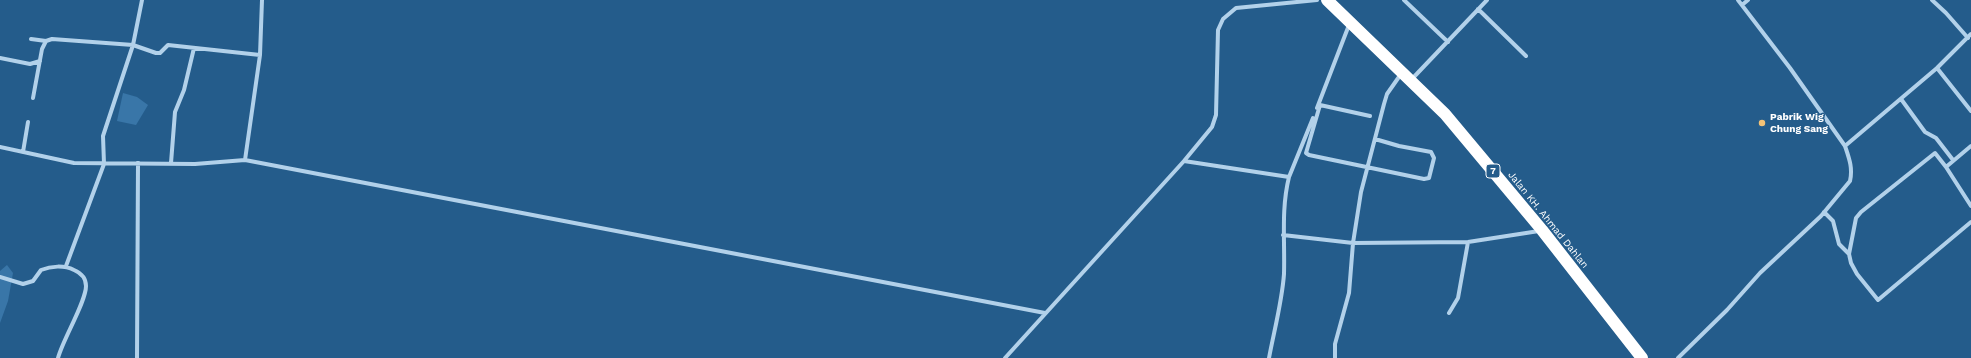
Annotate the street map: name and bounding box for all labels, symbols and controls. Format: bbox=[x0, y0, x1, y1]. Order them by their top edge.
place label: Pabrik Wig Chung Sang bbox=[1770, 111, 1828, 134]
marker: Pabrik Wig Chung Sang bbox=[1757, 118, 1767, 128]
road number: 7 bbox=[1486, 164, 1500, 178]
street label: Jalan KH. Ahmad Dahlan bbox=[1505, 169, 1591, 271]

